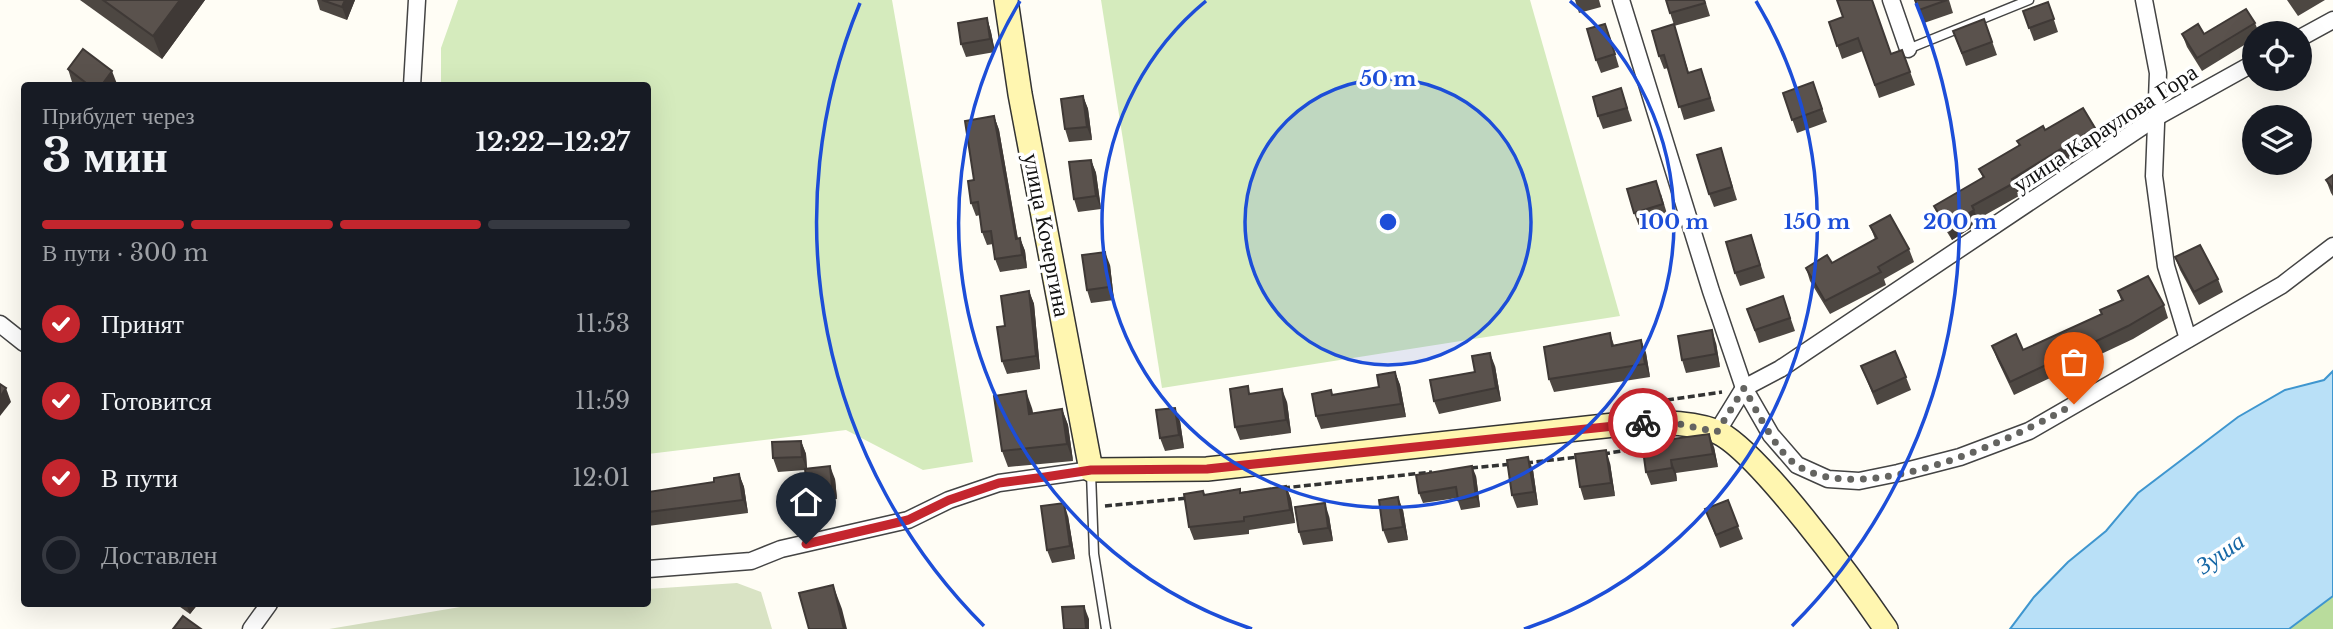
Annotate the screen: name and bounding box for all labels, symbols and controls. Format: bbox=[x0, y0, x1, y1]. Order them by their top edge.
map controls bbox=[2242, 21, 2312, 175]
button: locate bbox=[2242, 21, 2312, 91]
street label: улица Караулова Гора bbox=[2007, 58, 2203, 198]
text: 50 m bbox=[1359, 66, 1417, 92]
text: Прибудет через bbox=[42, 102, 195, 130]
button: layers bbox=[2242, 105, 2312, 175]
text: 12:22–12:27 bbox=[476, 126, 630, 158]
text: 3 мин bbox=[42, 127, 168, 184]
street label: улица Кочергина bbox=[1017, 151, 1077, 319]
text: 100 m bbox=[1639, 209, 1709, 235]
text: 150 m bbox=[1784, 209, 1850, 235]
text: 200 m bbox=[1923, 209, 1997, 235]
centre of rings bbox=[1376, 210, 1400, 234]
text: В пути · 300 m bbox=[42, 239, 208, 267]
icon: check bbox=[42, 305, 80, 343]
text: Принят bbox=[101, 308, 184, 340]
text: 11:53 bbox=[576, 310, 630, 338]
pin bbox=[2044, 332, 2104, 404]
icon: bag bbox=[2055, 343, 2093, 381]
icon: check bbox=[42, 382, 80, 420]
text: Готовится bbox=[101, 385, 212, 417]
text: 11:59 bbox=[575, 387, 630, 415]
courier bbox=[1608, 388, 1678, 458]
icon: bike bbox=[1624, 404, 1662, 442]
icon: check bbox=[42, 459, 80, 497]
text: В пути bbox=[101, 462, 178, 494]
text: 12:01 bbox=[572, 464, 630, 492]
pin bbox=[776, 472, 836, 544]
icon: home bbox=[787, 483, 825, 521]
water label: Зуша bbox=[2190, 526, 2250, 580]
text: Доставлен bbox=[101, 539, 218, 571]

